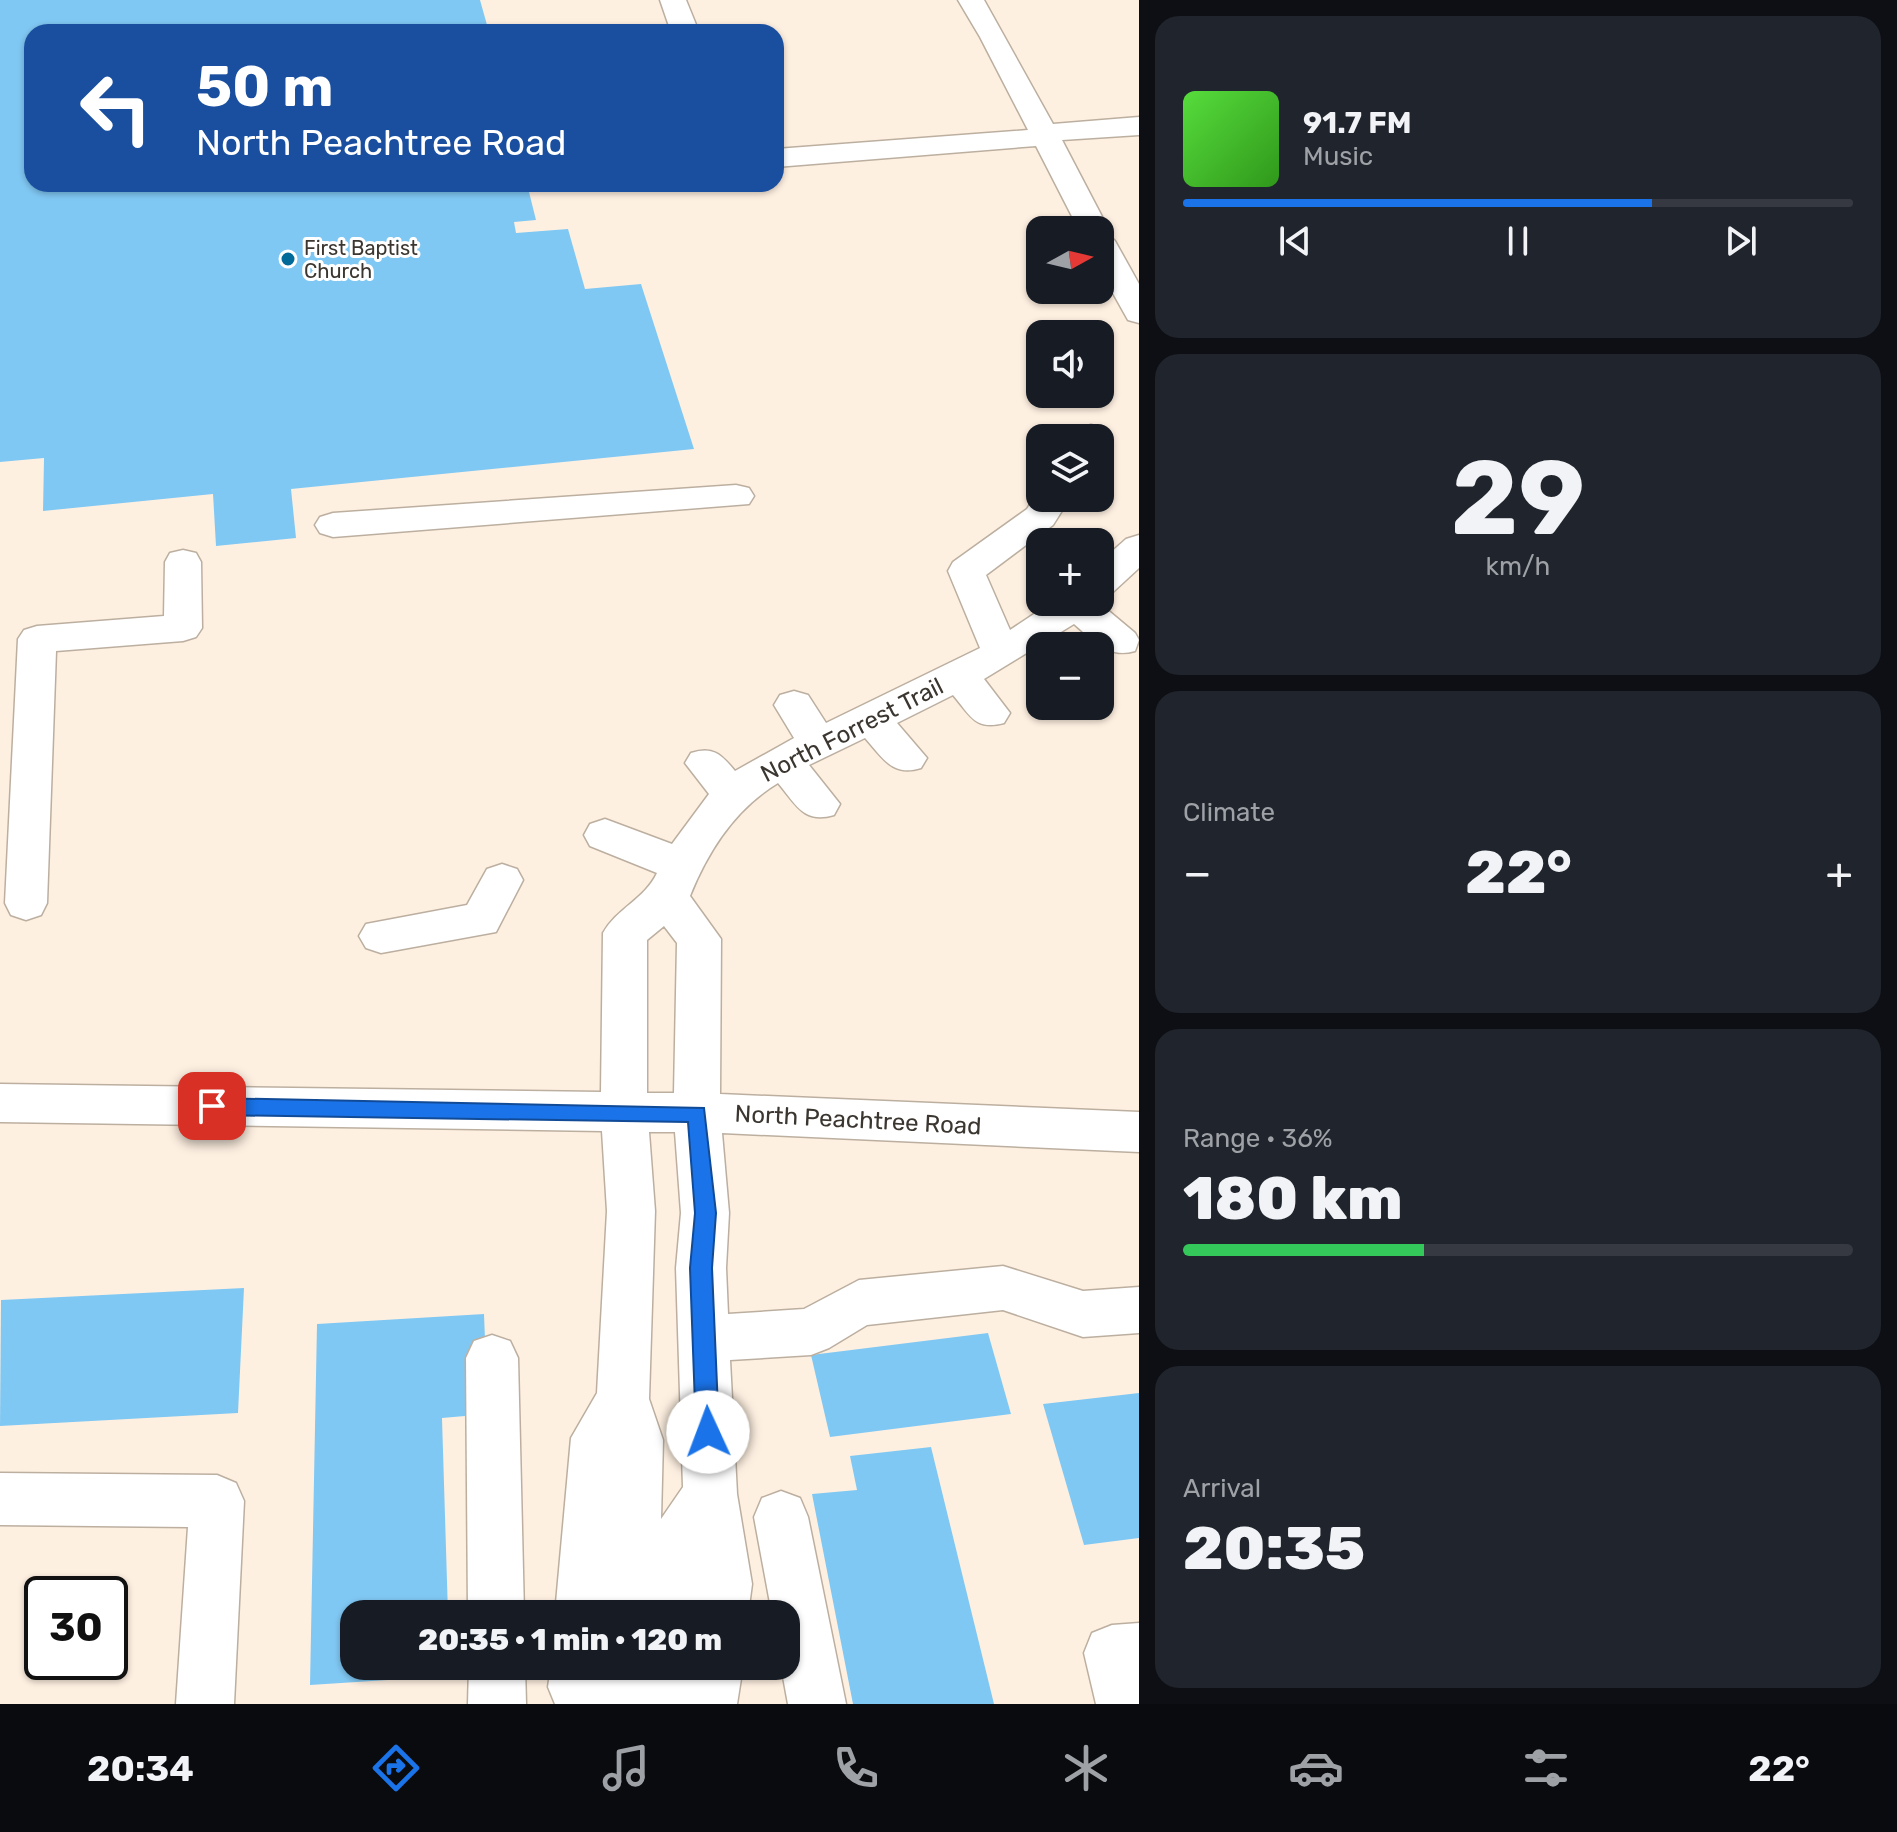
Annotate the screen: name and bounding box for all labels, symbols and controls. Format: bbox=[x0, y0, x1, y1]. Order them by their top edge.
text: 50 m bbox=[196, 54, 333, 120]
icon: left bbox=[64, 56, 168, 160]
text: 91.7 FM bbox=[1303, 105, 1412, 141]
text: North Peachtree Road bbox=[196, 121, 566, 164]
text: Music bbox=[1303, 141, 1373, 172]
north arrow bbox=[1026, 216, 1114, 304]
map controls bbox=[1026, 216, 1114, 720]
icon: previous bbox=[1273, 219, 1317, 263]
icon: pause bbox=[1496, 219, 1540, 263]
icon: next bbox=[1719, 219, 1763, 263]
place label: First Baptist Church bbox=[304, 236, 418, 283]
marker: First Baptist Church bbox=[279, 250, 297, 268]
button: sound bbox=[1026, 320, 1114, 408]
button: layers bbox=[1026, 424, 1114, 512]
text: 29 bbox=[1451, 437, 1585, 560]
button: + bbox=[1026, 528, 1114, 616]
text: km/h bbox=[1486, 551, 1550, 582]
button: − bbox=[1026, 632, 1114, 720]
street label: North Forrest Trail bbox=[756, 672, 948, 788]
text: Climate bbox=[1183, 797, 1275, 828]
text: 22° bbox=[1465, 837, 1572, 908]
text: − bbox=[1183, 847, 1212, 899]
text: + bbox=[1826, 847, 1853, 899]
pin bbox=[178, 1072, 246, 1140]
icon: arrive bbox=[190, 1084, 234, 1128]
street label: North Peachtree Road bbox=[734, 1100, 982, 1140]
text: Range · 36% bbox=[1183, 1123, 1333, 1154]
text: 180 km bbox=[1183, 1163, 1403, 1234]
position arrow bbox=[666, 1390, 750, 1474]
text: Arrival bbox=[1183, 1473, 1261, 1504]
text: 20:35 bbox=[1183, 1513, 1365, 1584]
speed limit sign: 30 bbox=[24, 1576, 128, 1680]
text: 20:35 · 1 min · 120 m bbox=[418, 1622, 722, 1658]
icon: directions bbox=[368, 1740, 424, 1796]
icon: music bbox=[598, 1740, 654, 1796]
icon: phone bbox=[828, 1740, 884, 1796]
icon: climate bbox=[1058, 1740, 1114, 1796]
icon: car bbox=[1288, 1740, 1344, 1796]
icon: filters bbox=[1518, 1740, 1574, 1796]
text: 20:34 bbox=[87, 1747, 194, 1790]
text: 22° bbox=[1748, 1747, 1810, 1790]

